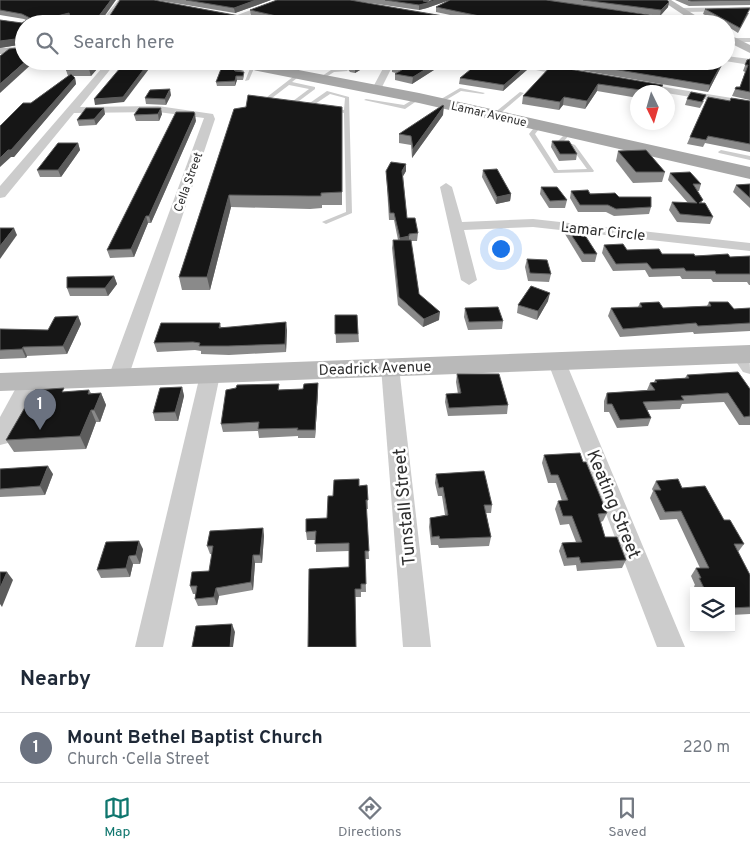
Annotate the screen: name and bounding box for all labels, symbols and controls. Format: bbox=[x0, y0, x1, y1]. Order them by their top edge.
search box bbox=[15, 15, 735, 70]
icon: search bbox=[33, 29, 61, 57]
text: Search here bbox=[73, 31, 175, 55]
north arrow bbox=[630, 85, 675, 130]
street label: Lamar Avenue bbox=[449, 99, 528, 131]
street label: Cella Street bbox=[171, 150, 207, 215]
street label: Lamar Circle bbox=[559, 219, 646, 246]
your location bbox=[488, 236, 514, 262]
street label: Deadrick Avenue bbox=[318, 358, 432, 381]
pin: 1 bbox=[24, 389, 56, 430]
street label: Tunstall Street bbox=[389, 447, 422, 567]
street label: Keating Street bbox=[580, 447, 645, 562]
map controls bbox=[690, 587, 735, 632]
button: layers bbox=[690, 587, 735, 632]
text: Nearby bbox=[20, 666, 91, 693]
text: Mount Bethel Baptist Church bbox=[67, 726, 323, 750]
text: 1 bbox=[33, 738, 39, 758]
text: 220 m bbox=[683, 738, 730, 758]
text: Church · Cella Street bbox=[67, 750, 209, 770]
tab: Map bbox=[103, 794, 131, 841]
tab: Directions bbox=[338, 794, 402, 841]
tab: Saved bbox=[608, 794, 647, 841]

